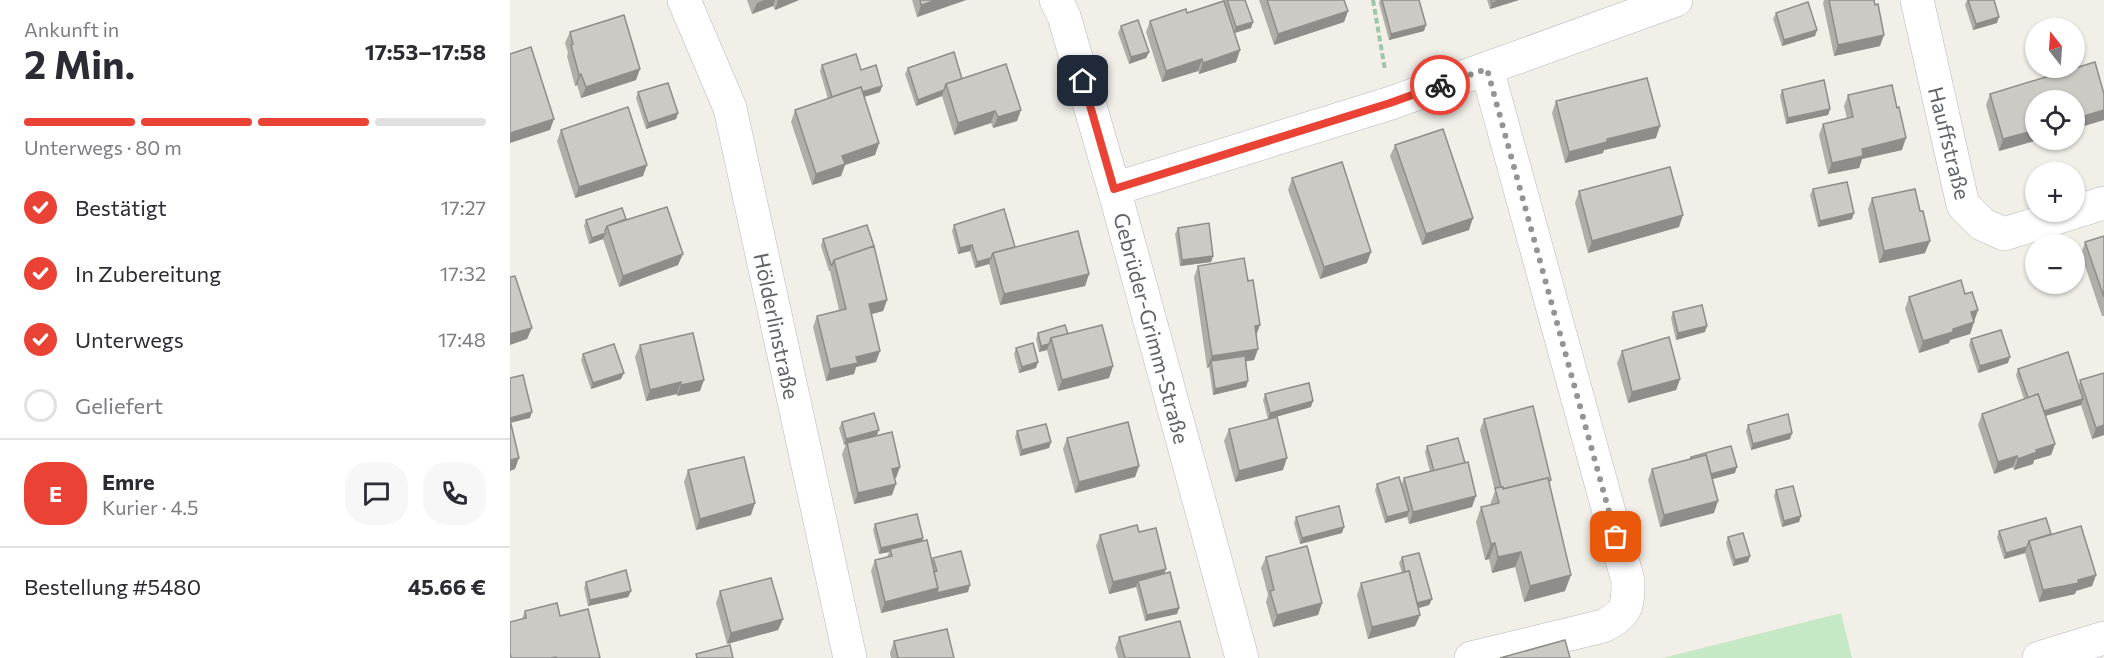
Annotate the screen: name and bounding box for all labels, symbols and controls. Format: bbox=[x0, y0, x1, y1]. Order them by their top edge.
text: Ankunft in bbox=[24, 17, 119, 41]
north arrow bbox=[2025, 18, 2085, 78]
map controls bbox=[2025, 18, 2085, 294]
text: 17:53–17:58 bbox=[365, 38, 486, 65]
text: 2 Min. bbox=[24, 39, 135, 87]
pin bbox=[1057, 55, 1108, 106]
courier bbox=[1410, 55, 1470, 115]
icon: home bbox=[1066, 64, 1099, 97]
icon: bike bbox=[1424, 69, 1457, 102]
street label: Hauffstraße bbox=[1924, 84, 1976, 202]
button: locate bbox=[2025, 90, 2085, 150]
text: Unterwegs · 80 m bbox=[24, 135, 182, 159]
button: + bbox=[2025, 162, 2085, 222]
icon: check bbox=[24, 191, 57, 224]
text: Bestätigt bbox=[75, 194, 167, 221]
text: 17:27 bbox=[441, 195, 486, 219]
street label: Gebrüder-Grimm-Straße bbox=[1109, 210, 1195, 446]
button: − bbox=[2025, 234, 2085, 294]
street label: Hölderlinstraße bbox=[749, 250, 805, 402]
icon: check bbox=[24, 257, 57, 290]
text: In Zubereitung bbox=[75, 260, 221, 287]
text: 17:32 bbox=[440, 261, 486, 285]
icon: check bbox=[24, 323, 57, 356]
text: Unterwegs bbox=[75, 326, 184, 353]
text: 17:48 bbox=[438, 327, 486, 351]
text: Geliefert bbox=[75, 392, 163, 419]
button: chat bbox=[345, 462, 408, 525]
button: phone bbox=[423, 462, 486, 525]
text: Emre bbox=[102, 468, 155, 495]
text: E bbox=[49, 480, 62, 507]
text: Kurier · 4.5 bbox=[102, 495, 198, 519]
pin bbox=[1590, 511, 1641, 562]
icon: bag bbox=[1599, 520, 1632, 553]
text: Bestellung #5480 bbox=[24, 573, 201, 600]
text: 45.66 € bbox=[408, 573, 486, 600]

